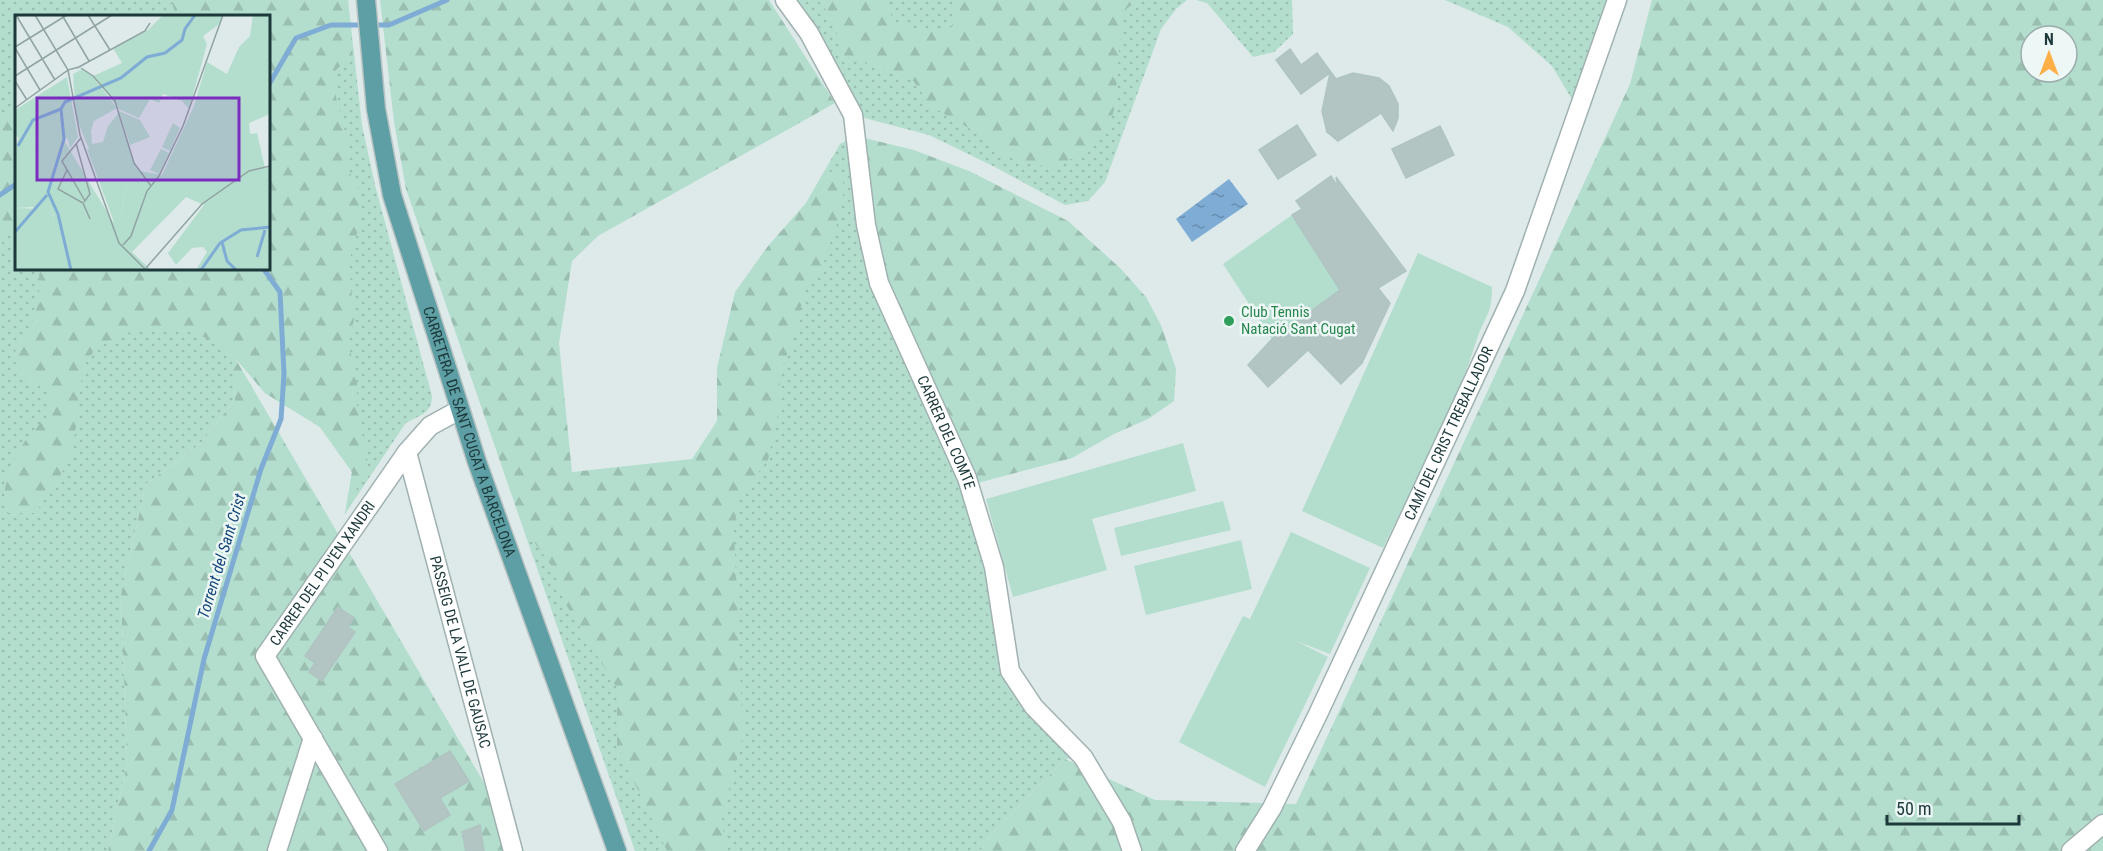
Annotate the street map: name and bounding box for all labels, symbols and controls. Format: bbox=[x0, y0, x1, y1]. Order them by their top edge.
inset map bbox=[15, 15, 270, 270]
north arrow bbox=[2019, 24, 2079, 84]
text: N bbox=[2044, 30, 2054, 49]
place label: Club Tennis Natació Sant Cugat bbox=[1241, 303, 1355, 338]
street label: CARRETERA DE SANT CUGAT A BARCELONA bbox=[419, 304, 520, 560]
marker: Club Tennis Natació Sant Cugat bbox=[1222, 314, 1236, 328]
street label: CAMÍ DEL CRIST TREBALLADOR bbox=[1400, 344, 1497, 523]
street label: CARRER DEL COMTE bbox=[913, 373, 979, 491]
water label: Torrent del Sant Crist bbox=[193, 491, 250, 621]
street label: CARRER DEL PI D'EN XANDRI bbox=[266, 498, 379, 649]
street label: PASSEIG DE LA VALL DE GAUSAC bbox=[426, 554, 494, 750]
scale bar bbox=[1887, 788, 2019, 826]
text: 50 m bbox=[1896, 798, 1931, 819]

